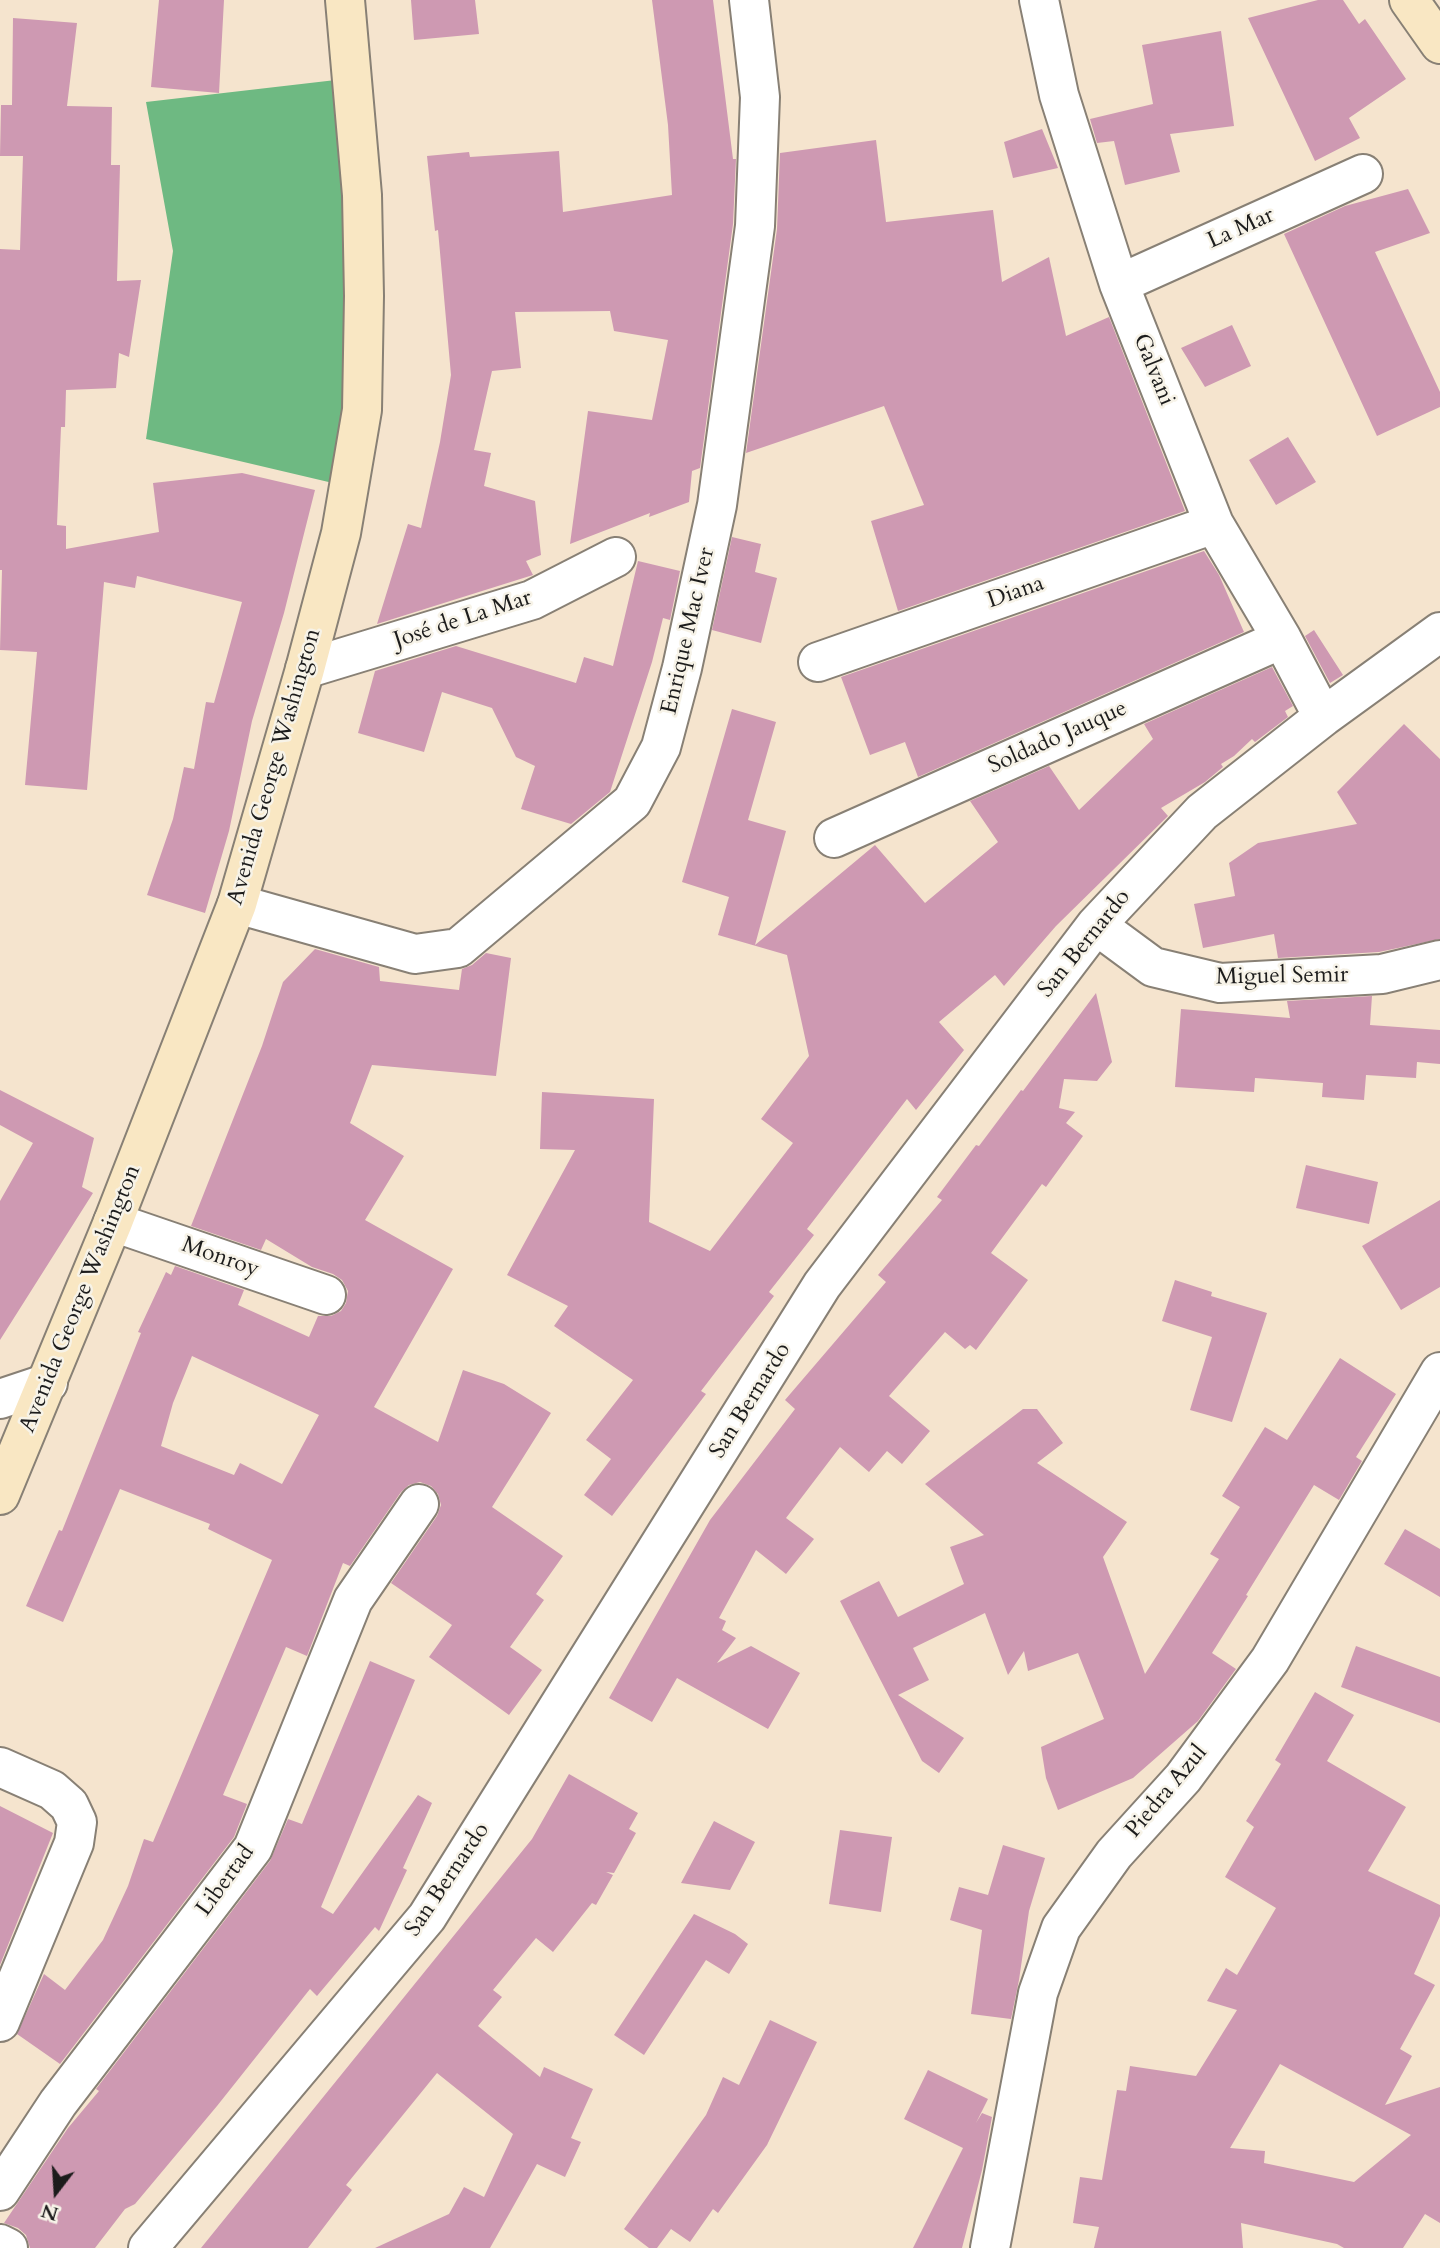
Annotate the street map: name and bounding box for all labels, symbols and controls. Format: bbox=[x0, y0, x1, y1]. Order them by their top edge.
street label: La Mar bbox=[1203, 202, 1279, 256]
street label: Galvani bbox=[1126, 330, 1180, 410]
street label: Enrique Mac Iver bbox=[656, 545, 722, 717]
street label: Diana bbox=[984, 570, 1048, 616]
street label: José de La Mar bbox=[391, 585, 535, 655]
street label: Avenida George Washington bbox=[222, 626, 328, 908]
street label: Soldado Jauque bbox=[985, 695, 1131, 781]
street label: San Bernardo bbox=[1033, 884, 1137, 1004]
street label: Miguel Semir bbox=[1216, 962, 1348, 992]
street label: Avenida George Washington bbox=[15, 1161, 147, 1437]
street label: Monroy bbox=[178, 1232, 262, 1284]
street label: San Bernardo bbox=[705, 1338, 797, 1464]
street label: Piedra Azul bbox=[1120, 1740, 1214, 1844]
street label: San Bernardo bbox=[400, 1818, 496, 1942]
street label: Libertad bbox=[191, 1840, 261, 1922]
north arrow bbox=[21, 2157, 91, 2227]
text: N bbox=[38, 2197, 62, 2227]

